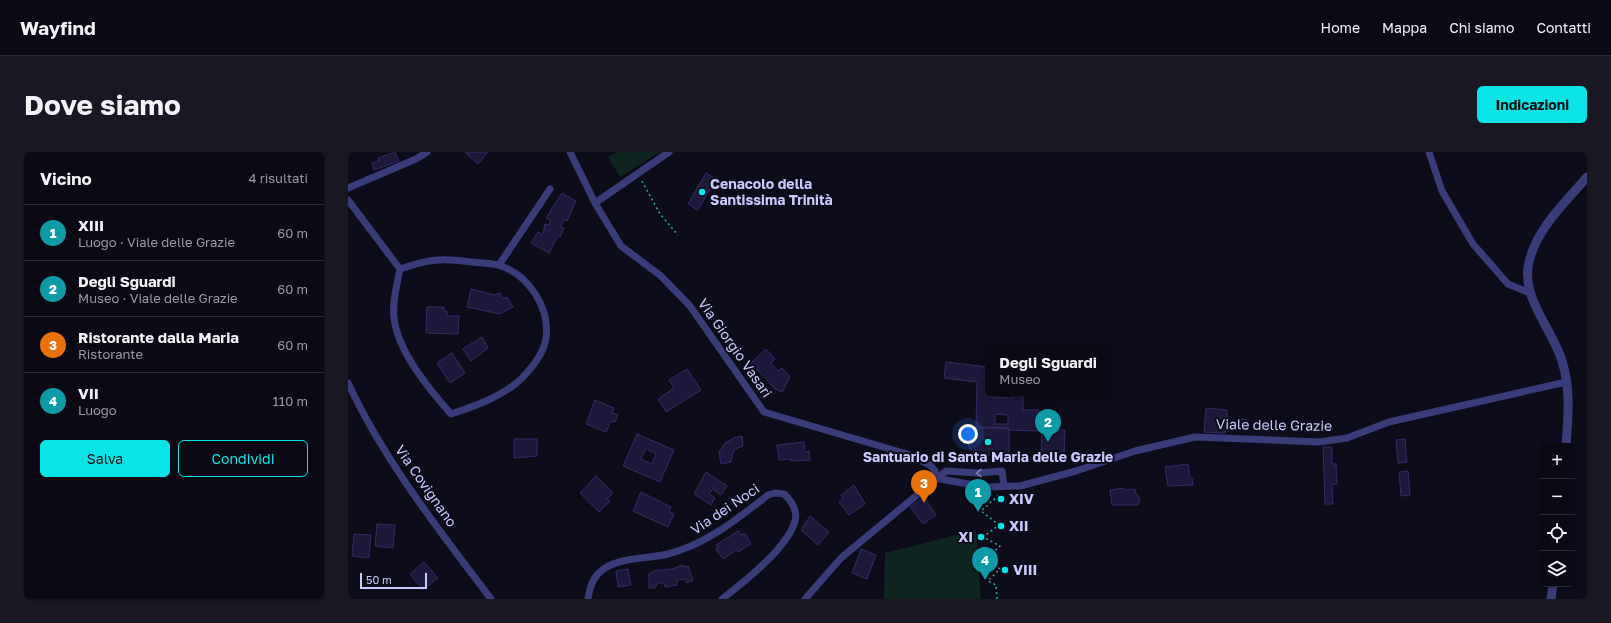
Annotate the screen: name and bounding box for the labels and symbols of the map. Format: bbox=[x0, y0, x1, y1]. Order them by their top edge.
place label: Cenacolo della Santissima Trinità bbox=[710, 175, 833, 208]
marker: Cenacolo della Santissima Trinità bbox=[697, 187, 707, 197]
street label: Via Giorgio Vasari bbox=[695, 295, 776, 401]
pin: 2 bbox=[1035, 409, 1061, 442]
street label: Viale delle Grazie bbox=[1216, 415, 1332, 434]
your location bbox=[958, 424, 978, 444]
marker: Santuario di Santa Maria delle Grazie bbox=[983, 437, 993, 447]
street label: Via Covignano bbox=[392, 442, 461, 530]
place label: Santuario di Santa Maria delle Grazie bbox=[863, 448, 1113, 465]
one-way arrow bbox=[975, 468, 982, 477]
pin: 3 bbox=[911, 470, 937, 503]
street label: Via dei Noci bbox=[687, 479, 762, 538]
pin: 1 bbox=[965, 479, 991, 512]
place label: XIV bbox=[1009, 490, 1034, 507]
marker: XIV bbox=[996, 494, 1006, 504]
place label: XII bbox=[1009, 517, 1029, 534]
marker: XII bbox=[996, 521, 1006, 531]
place label: XI bbox=[958, 528, 973, 545]
marker: XI bbox=[976, 532, 986, 542]
pin: 4 bbox=[972, 547, 998, 580]
place label: VIII bbox=[1013, 561, 1037, 578]
marker: VIII bbox=[1000, 565, 1010, 575]
scale bar bbox=[360, 571, 427, 590]

